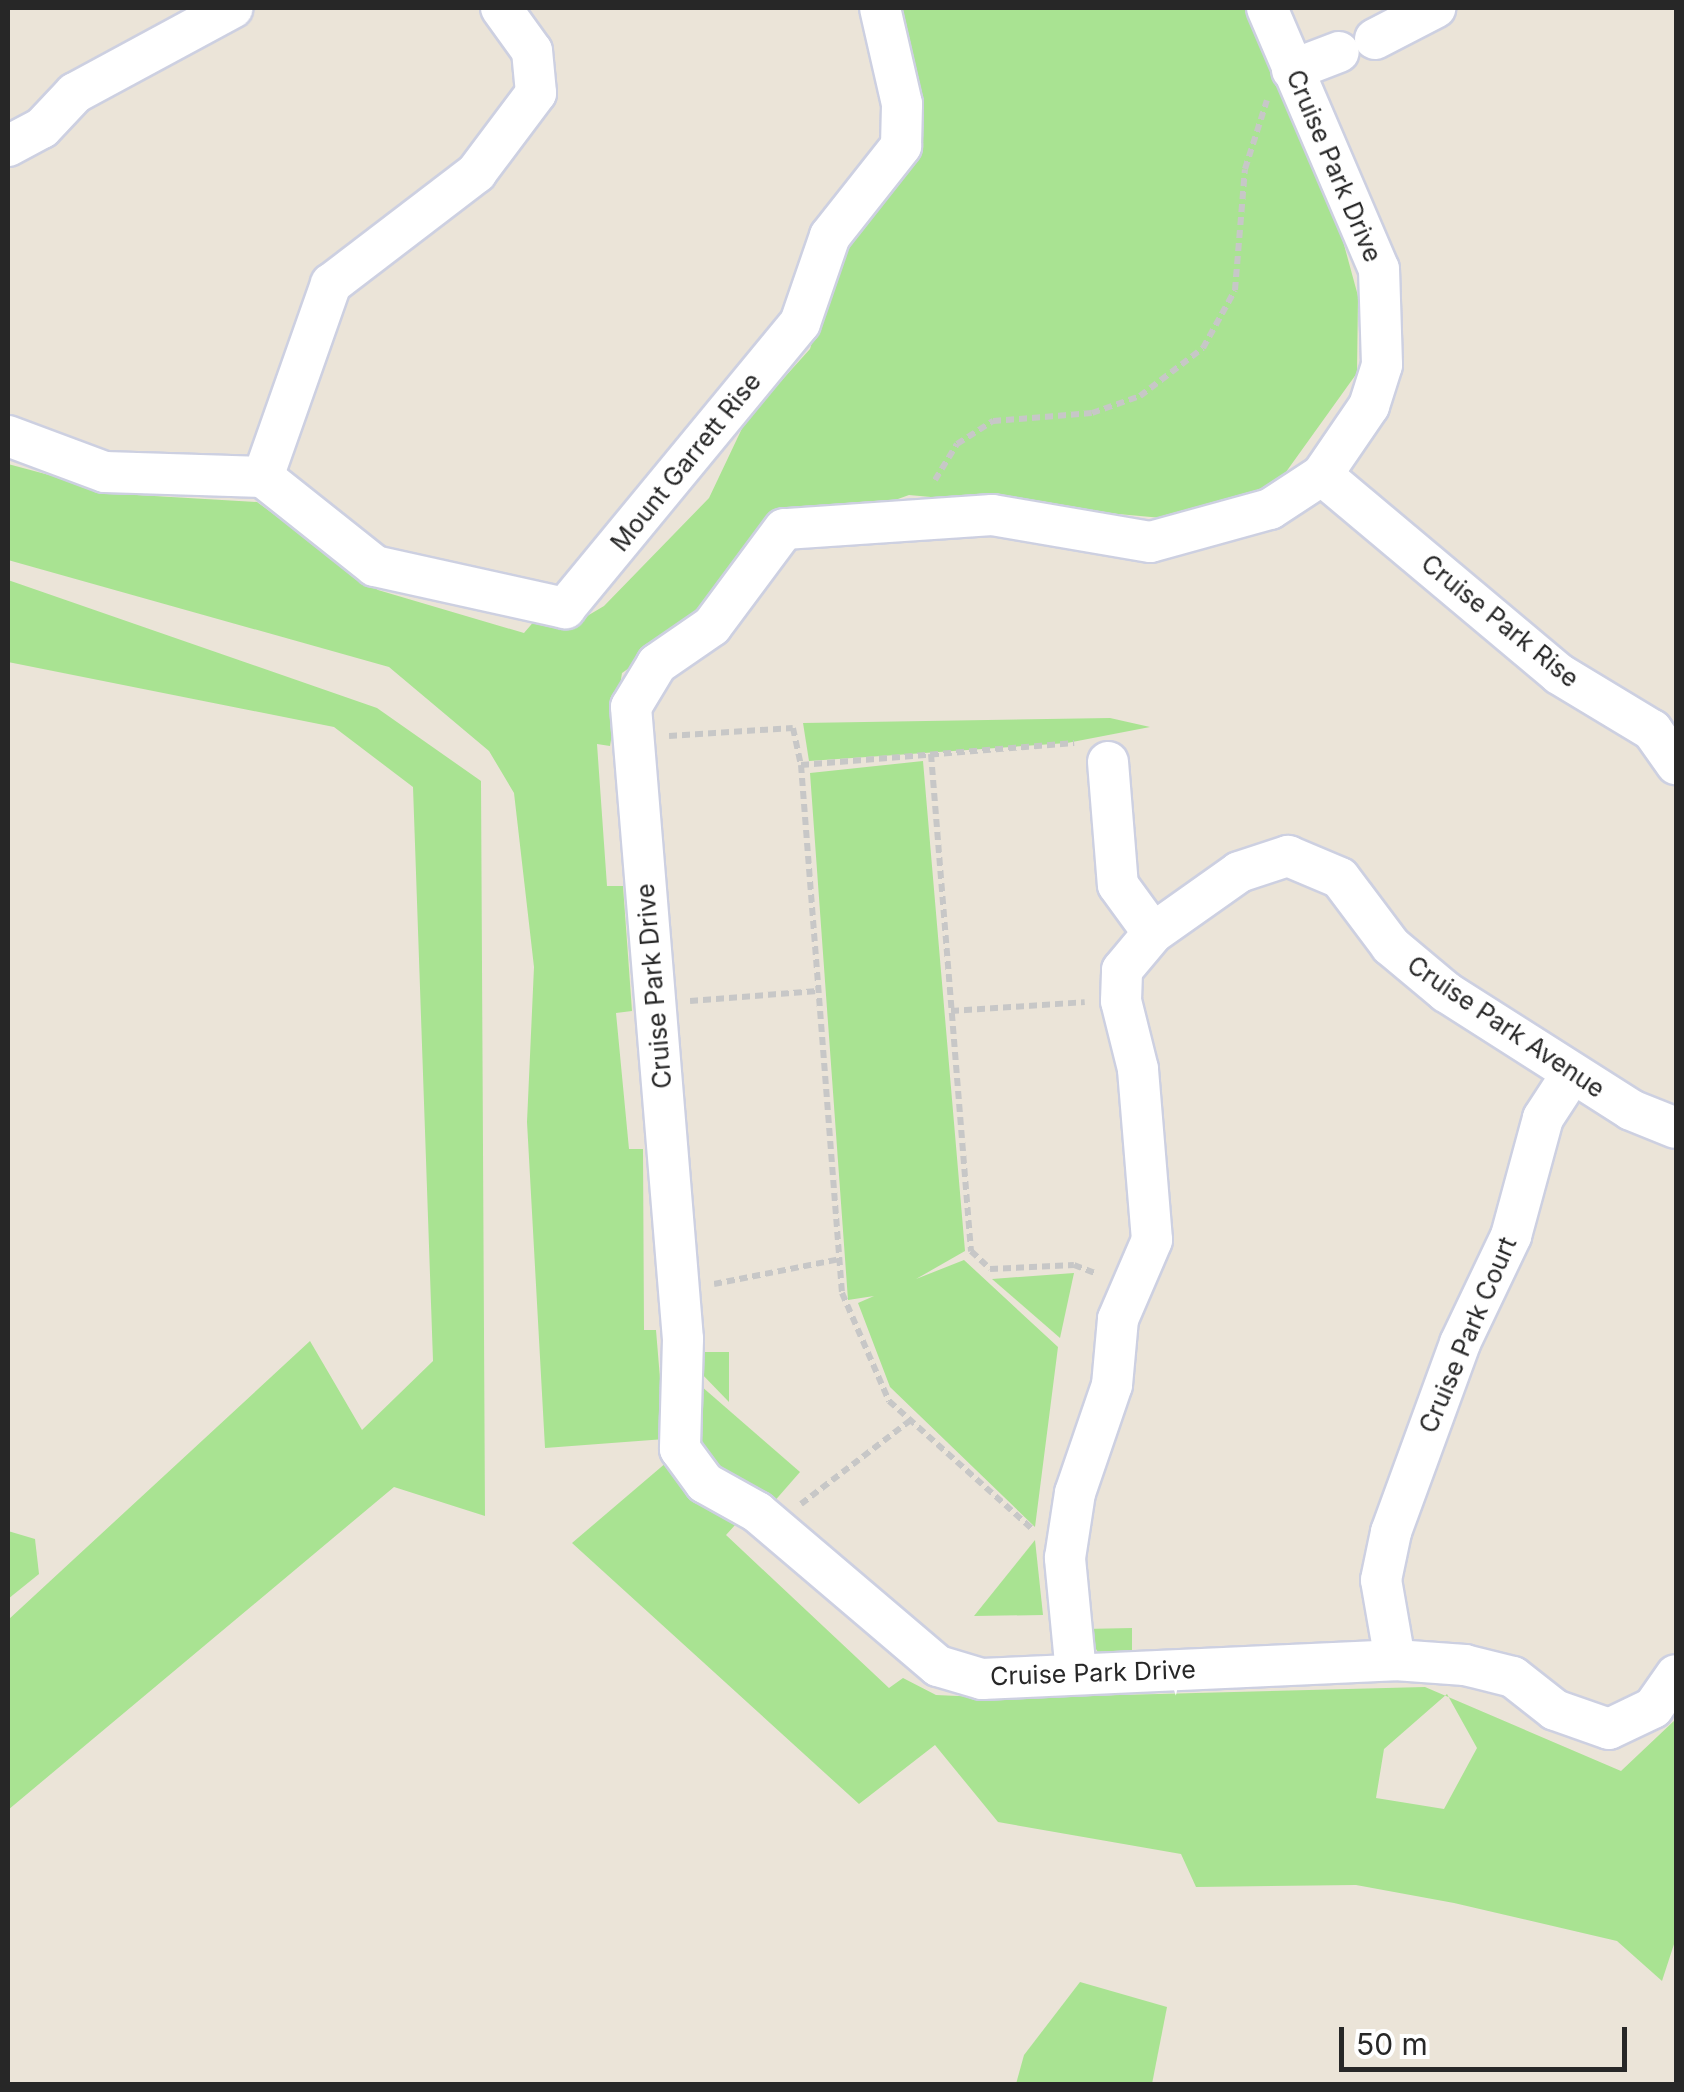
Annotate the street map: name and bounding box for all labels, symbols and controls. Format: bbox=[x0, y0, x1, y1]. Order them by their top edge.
street label: Cruise Park Drive bbox=[1280, 65, 1388, 267]
street label: Mount Garrett Rise bbox=[605, 367, 767, 557]
street label: Cruise Park Rise bbox=[1415, 548, 1585, 694]
street label: Cruise Park Drive bbox=[630, 882, 678, 1090]
street label: Cruise Park Avenue bbox=[1402, 950, 1610, 1104]
street label: Cruise Park Court bbox=[1413, 1233, 1523, 1437]
street label: Cruise Park Drive bbox=[990, 1654, 1196, 1692]
scale bar bbox=[1344, 2007, 1632, 2069]
text: 50 m bbox=[1356, 2026, 1428, 2062]

